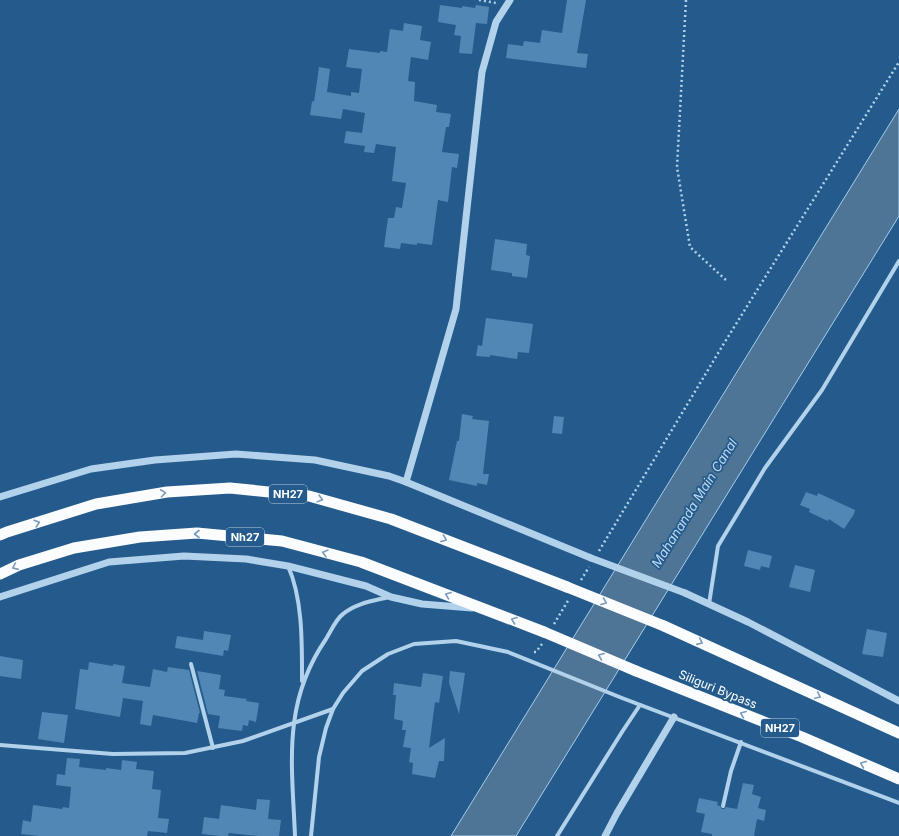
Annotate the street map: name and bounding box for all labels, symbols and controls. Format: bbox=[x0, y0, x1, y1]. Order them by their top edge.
water label: Mahananda Main Canal bbox=[648, 435, 741, 570]
road number: NH27 bbox=[269, 485, 307, 503]
one-way arrow bbox=[160, 489, 166, 498]
one-way arrow bbox=[316, 494, 323, 503]
one-way arrow bbox=[33, 519, 40, 527]
road number: Nh27 bbox=[226, 528, 264, 546]
one-way arrow bbox=[194, 529, 200, 538]
one-way arrow bbox=[440, 535, 447, 543]
one-way arrow bbox=[322, 549, 328, 557]
one-way arrow bbox=[12, 562, 20, 570]
one-way arrow bbox=[445, 591, 452, 599]
one-way arrow bbox=[600, 597, 607, 605]
one-way arrow bbox=[511, 617, 518, 625]
one-way arrow bbox=[695, 637, 703, 645]
one-way arrow bbox=[597, 652, 604, 660]
street label: Siliguri Bypass bbox=[677, 666, 759, 712]
one-way arrow bbox=[814, 691, 821, 699]
one-way arrow bbox=[740, 710, 747, 718]
road number: NH27 bbox=[761, 719, 799, 737]
one-way arrow bbox=[860, 761, 868, 769]

